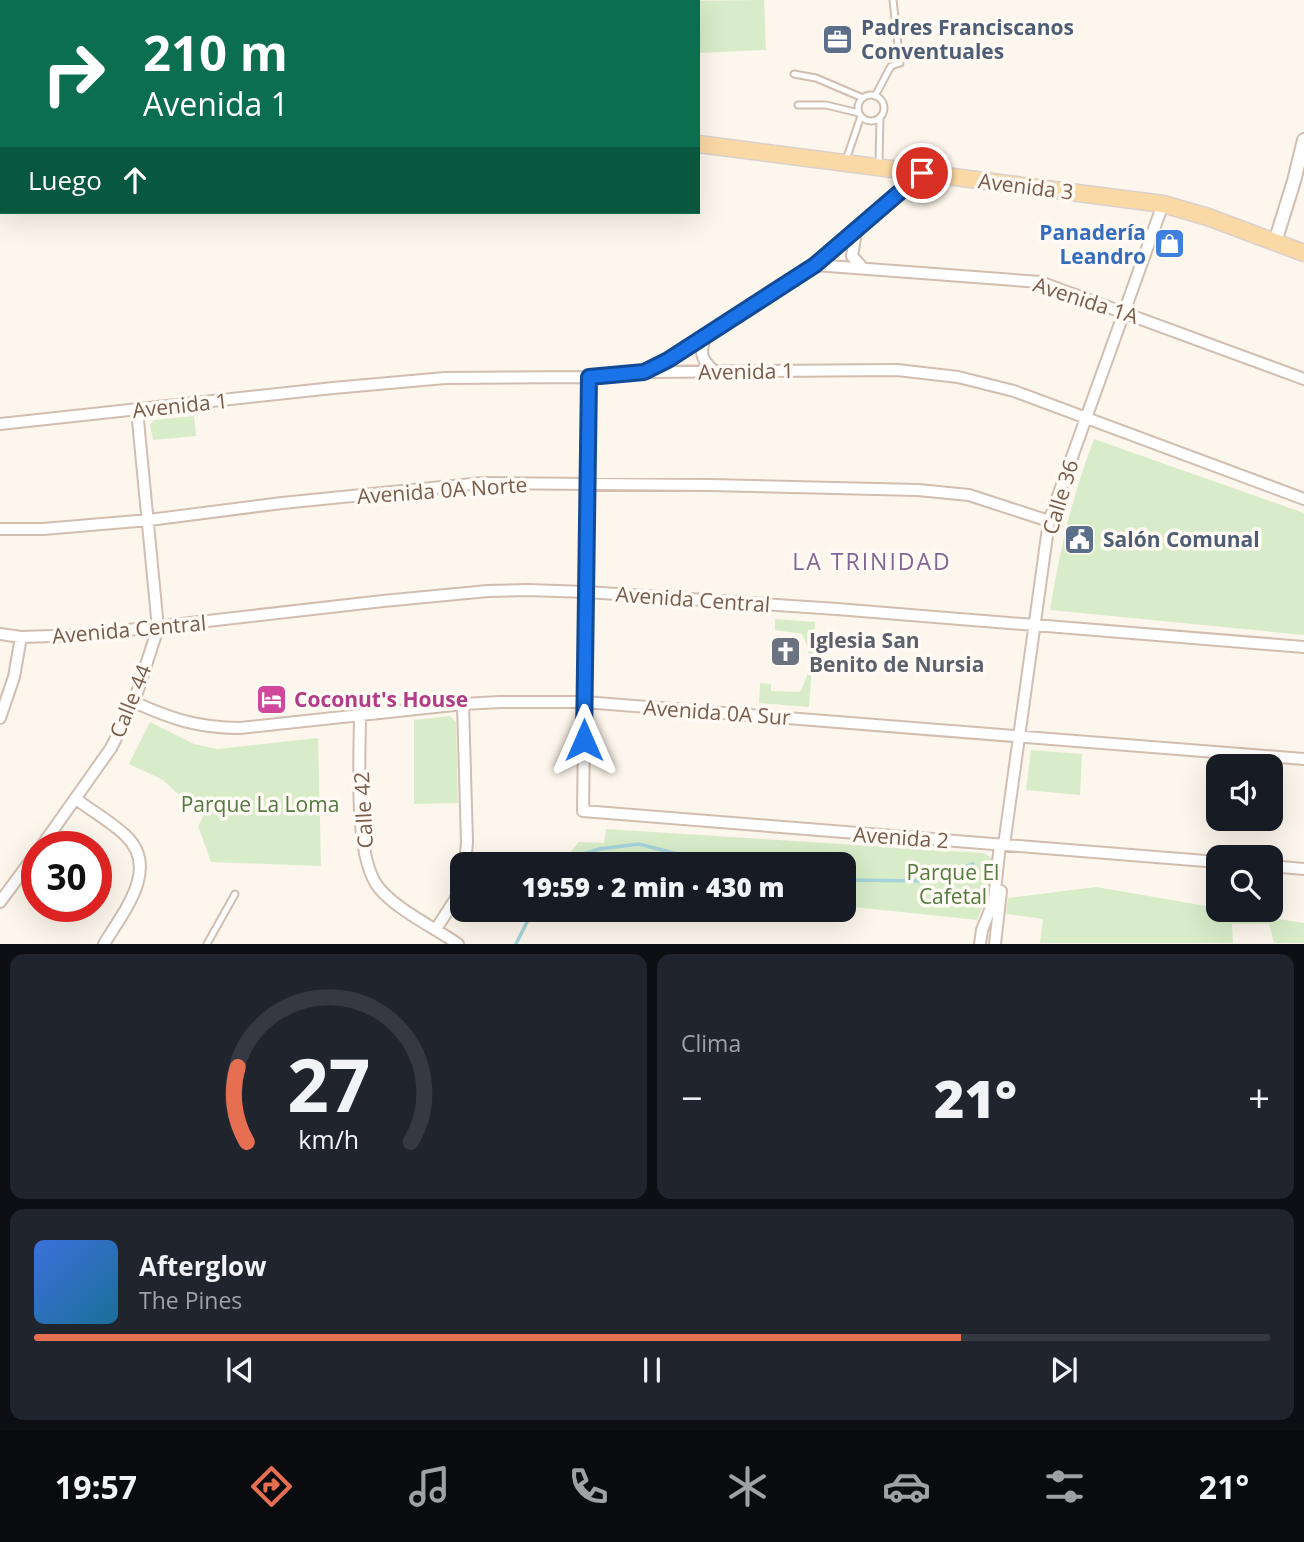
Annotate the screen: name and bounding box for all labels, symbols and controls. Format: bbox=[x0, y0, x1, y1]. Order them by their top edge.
place label: Padres Franciscanos Conventuales bbox=[861, 13, 1074, 65]
text: 210 m bbox=[143, 19, 288, 85]
office icon: Padres Franciscanos Conventuales bbox=[821, 22, 855, 56]
icon: right bbox=[28, 28, 119, 119]
text: Avenida 1 bbox=[143, 82, 289, 125]
pin bbox=[892, 143, 952, 203]
icon: arrive bbox=[903, 154, 941, 192]
icon: ahead bbox=[116, 161, 154, 199]
text: Luego bbox=[28, 162, 102, 198]
street label: Avenida 3 bbox=[977, 166, 1075, 206]
place label: Panadería Leandro bbox=[1039, 218, 1146, 270]
shop icon: Panadería Leandro bbox=[1152, 227, 1186, 261]
street label: Avenida 1A bbox=[1030, 270, 1143, 330]
street label: Avenida 1 bbox=[698, 356, 794, 386]
street label: Avenida 1 bbox=[131, 386, 229, 424]
street label: Calle 36 bbox=[1035, 456, 1085, 538]
street label: Avenida 0A Norte bbox=[356, 470, 528, 510]
public building icon: Salón Comunal bbox=[1063, 522, 1097, 556]
place label: Salón Comunal bbox=[1103, 525, 1260, 553]
district label: LA TRINIDAD bbox=[792, 545, 952, 577]
street label: Avenida Central bbox=[615, 580, 771, 618]
street label: Avenida Central bbox=[51, 608, 207, 650]
place label: Iglesia San Benito de Nursia bbox=[809, 626, 984, 678]
church icon: Iglesia San Benito de Nursia bbox=[769, 635, 803, 669]
street label: Calle 44 bbox=[103, 660, 157, 742]
hotel icon: Coconut's House bbox=[254, 682, 288, 716]
place label: Coconut's House bbox=[294, 685, 468, 713]
street label: Avenida 0A Sur bbox=[642, 693, 792, 731]
position arrow bbox=[547, 703, 621, 777]
map controls bbox=[1206, 754, 1283, 922]
button: sound bbox=[1206, 754, 1283, 831]
street label: Calle 42 bbox=[347, 771, 379, 849]
park label: Parque La Loma bbox=[181, 790, 339, 818]
street label: Avenida 2 bbox=[852, 820, 950, 854]
speed limit sign: 30 bbox=[21, 831, 112, 922]
button: search bbox=[1206, 845, 1283, 922]
park label: Parque El Cafetal bbox=[907, 858, 999, 910]
text: 19:59 · 2 min · 430 m bbox=[522, 869, 784, 905]
text: Clima bbox=[681, 1027, 741, 1059]
text: 27 bbox=[287, 1035, 370, 1134]
text: 21° bbox=[934, 1062, 1017, 1133]
text: − bbox=[681, 1071, 703, 1123]
text: + bbox=[1248, 1071, 1270, 1123]
text: km/h bbox=[298, 1122, 359, 1156]
text: Afterglow bbox=[139, 1248, 266, 1284]
text: The Pines bbox=[139, 1284, 242, 1316]
icon: previous bbox=[221, 1351, 259, 1389]
icon: pause bbox=[633, 1351, 671, 1389]
icon: next bbox=[1045, 1351, 1083, 1389]
icon: directions bbox=[247, 1462, 296, 1511]
icon: music bbox=[405, 1462, 454, 1511]
icon: phone bbox=[564, 1462, 613, 1511]
icon: climate bbox=[723, 1462, 772, 1511]
icon: car bbox=[882, 1462, 931, 1511]
icon: filters bbox=[1040, 1462, 1089, 1511]
text: 19:57 bbox=[55, 1465, 137, 1508]
text: 21° bbox=[1199, 1465, 1249, 1508]

